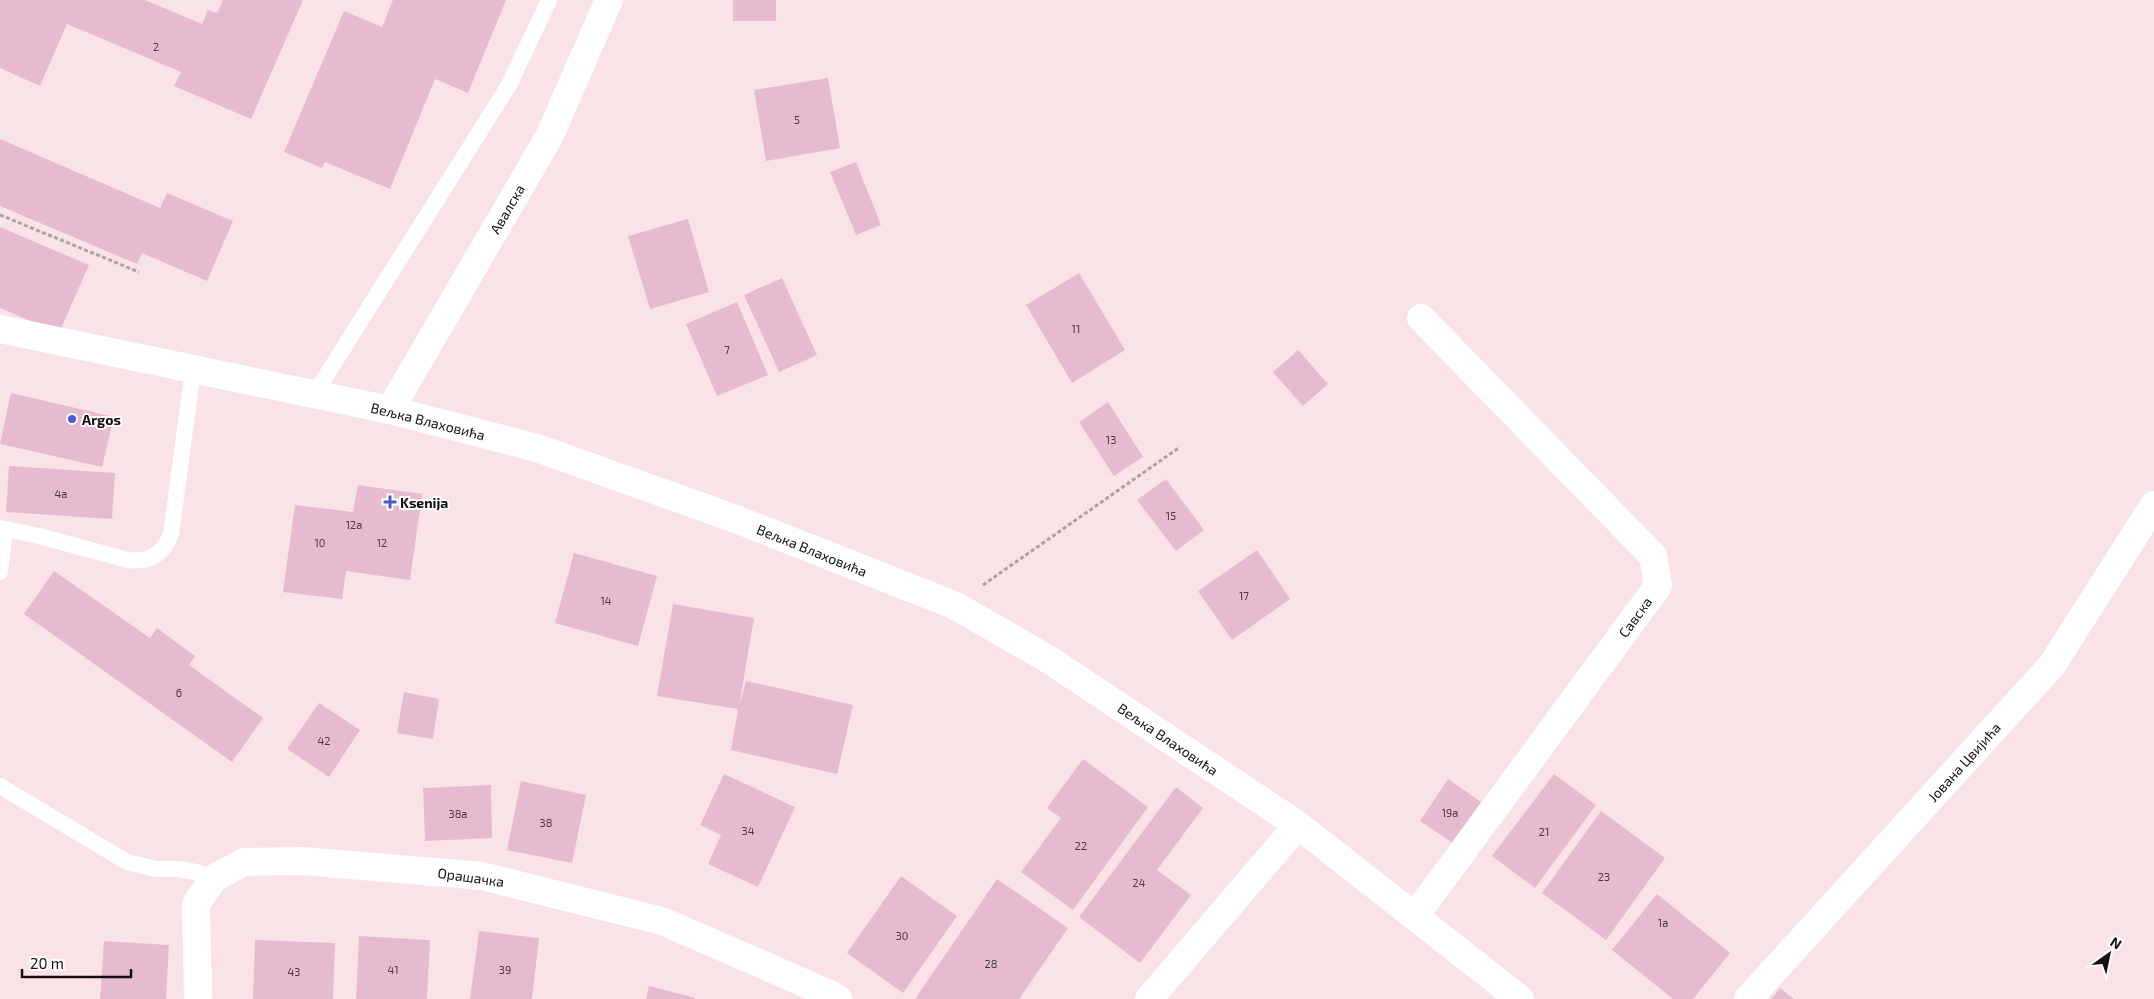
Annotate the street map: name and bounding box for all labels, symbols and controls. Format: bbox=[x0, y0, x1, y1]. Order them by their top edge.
house number: 2 bbox=[153, 40, 159, 53]
house number: 5 bbox=[794, 113, 800, 126]
street label: Авалска bbox=[486, 181, 528, 237]
house number: 11 bbox=[1072, 322, 1080, 335]
house number: 7 bbox=[724, 343, 730, 356]
street label: Вељка Влаховића bbox=[369, 399, 487, 443]
place label: Argos bbox=[82, 411, 121, 428]
marker: Argos bbox=[66, 413, 78, 425]
house number: 13 bbox=[1106, 433, 1116, 446]
house number: 4a bbox=[55, 487, 67, 500]
place label: Ksenija bbox=[400, 494, 448, 511]
marker: Ksenija bbox=[384, 496, 396, 508]
house number: 15 bbox=[1166, 509, 1176, 522]
house number: 12a bbox=[346, 518, 362, 531]
street label: Вељка Влаховића bbox=[754, 520, 870, 580]
house number: 10 bbox=[314, 536, 326, 549]
house number: 12 bbox=[377, 536, 387, 549]
house number: 17 bbox=[1239, 589, 1249, 602]
house number: 14 bbox=[600, 594, 612, 607]
street label: Савска bbox=[1615, 594, 1655, 640]
house number: 6 bbox=[176, 686, 182, 699]
street label: Вељка Влаховића bbox=[1115, 699, 1221, 779]
street label: Јована Цвијића bbox=[1924, 719, 2004, 805]
house number: 42 bbox=[318, 734, 330, 747]
house number: 19a bbox=[1442, 806, 1458, 819]
house number: 38a bbox=[449, 807, 467, 820]
house number: 38 bbox=[540, 816, 552, 829]
house number: 34 bbox=[742, 824, 755, 837]
house number: 21 bbox=[1539, 825, 1549, 838]
house number: 22 bbox=[1075, 839, 1087, 852]
street label: Орашачка bbox=[437, 864, 505, 890]
house number: 23 bbox=[1598, 870, 1610, 883]
house number: 24 bbox=[1133, 876, 1146, 889]
house number: 1a bbox=[1658, 916, 1668, 929]
house number: 30 bbox=[896, 929, 908, 942]
north arrow bbox=[2084, 929, 2134, 979]
text: N bbox=[2107, 933, 2125, 953]
scale bar bbox=[22, 946, 131, 978]
text: 20 m bbox=[30, 954, 64, 972]
house number: 28 bbox=[985, 957, 997, 970]
house number: 41 bbox=[387, 963, 399, 976]
house number: 39 bbox=[499, 963, 511, 976]
house number: 43 bbox=[288, 965, 300, 978]

